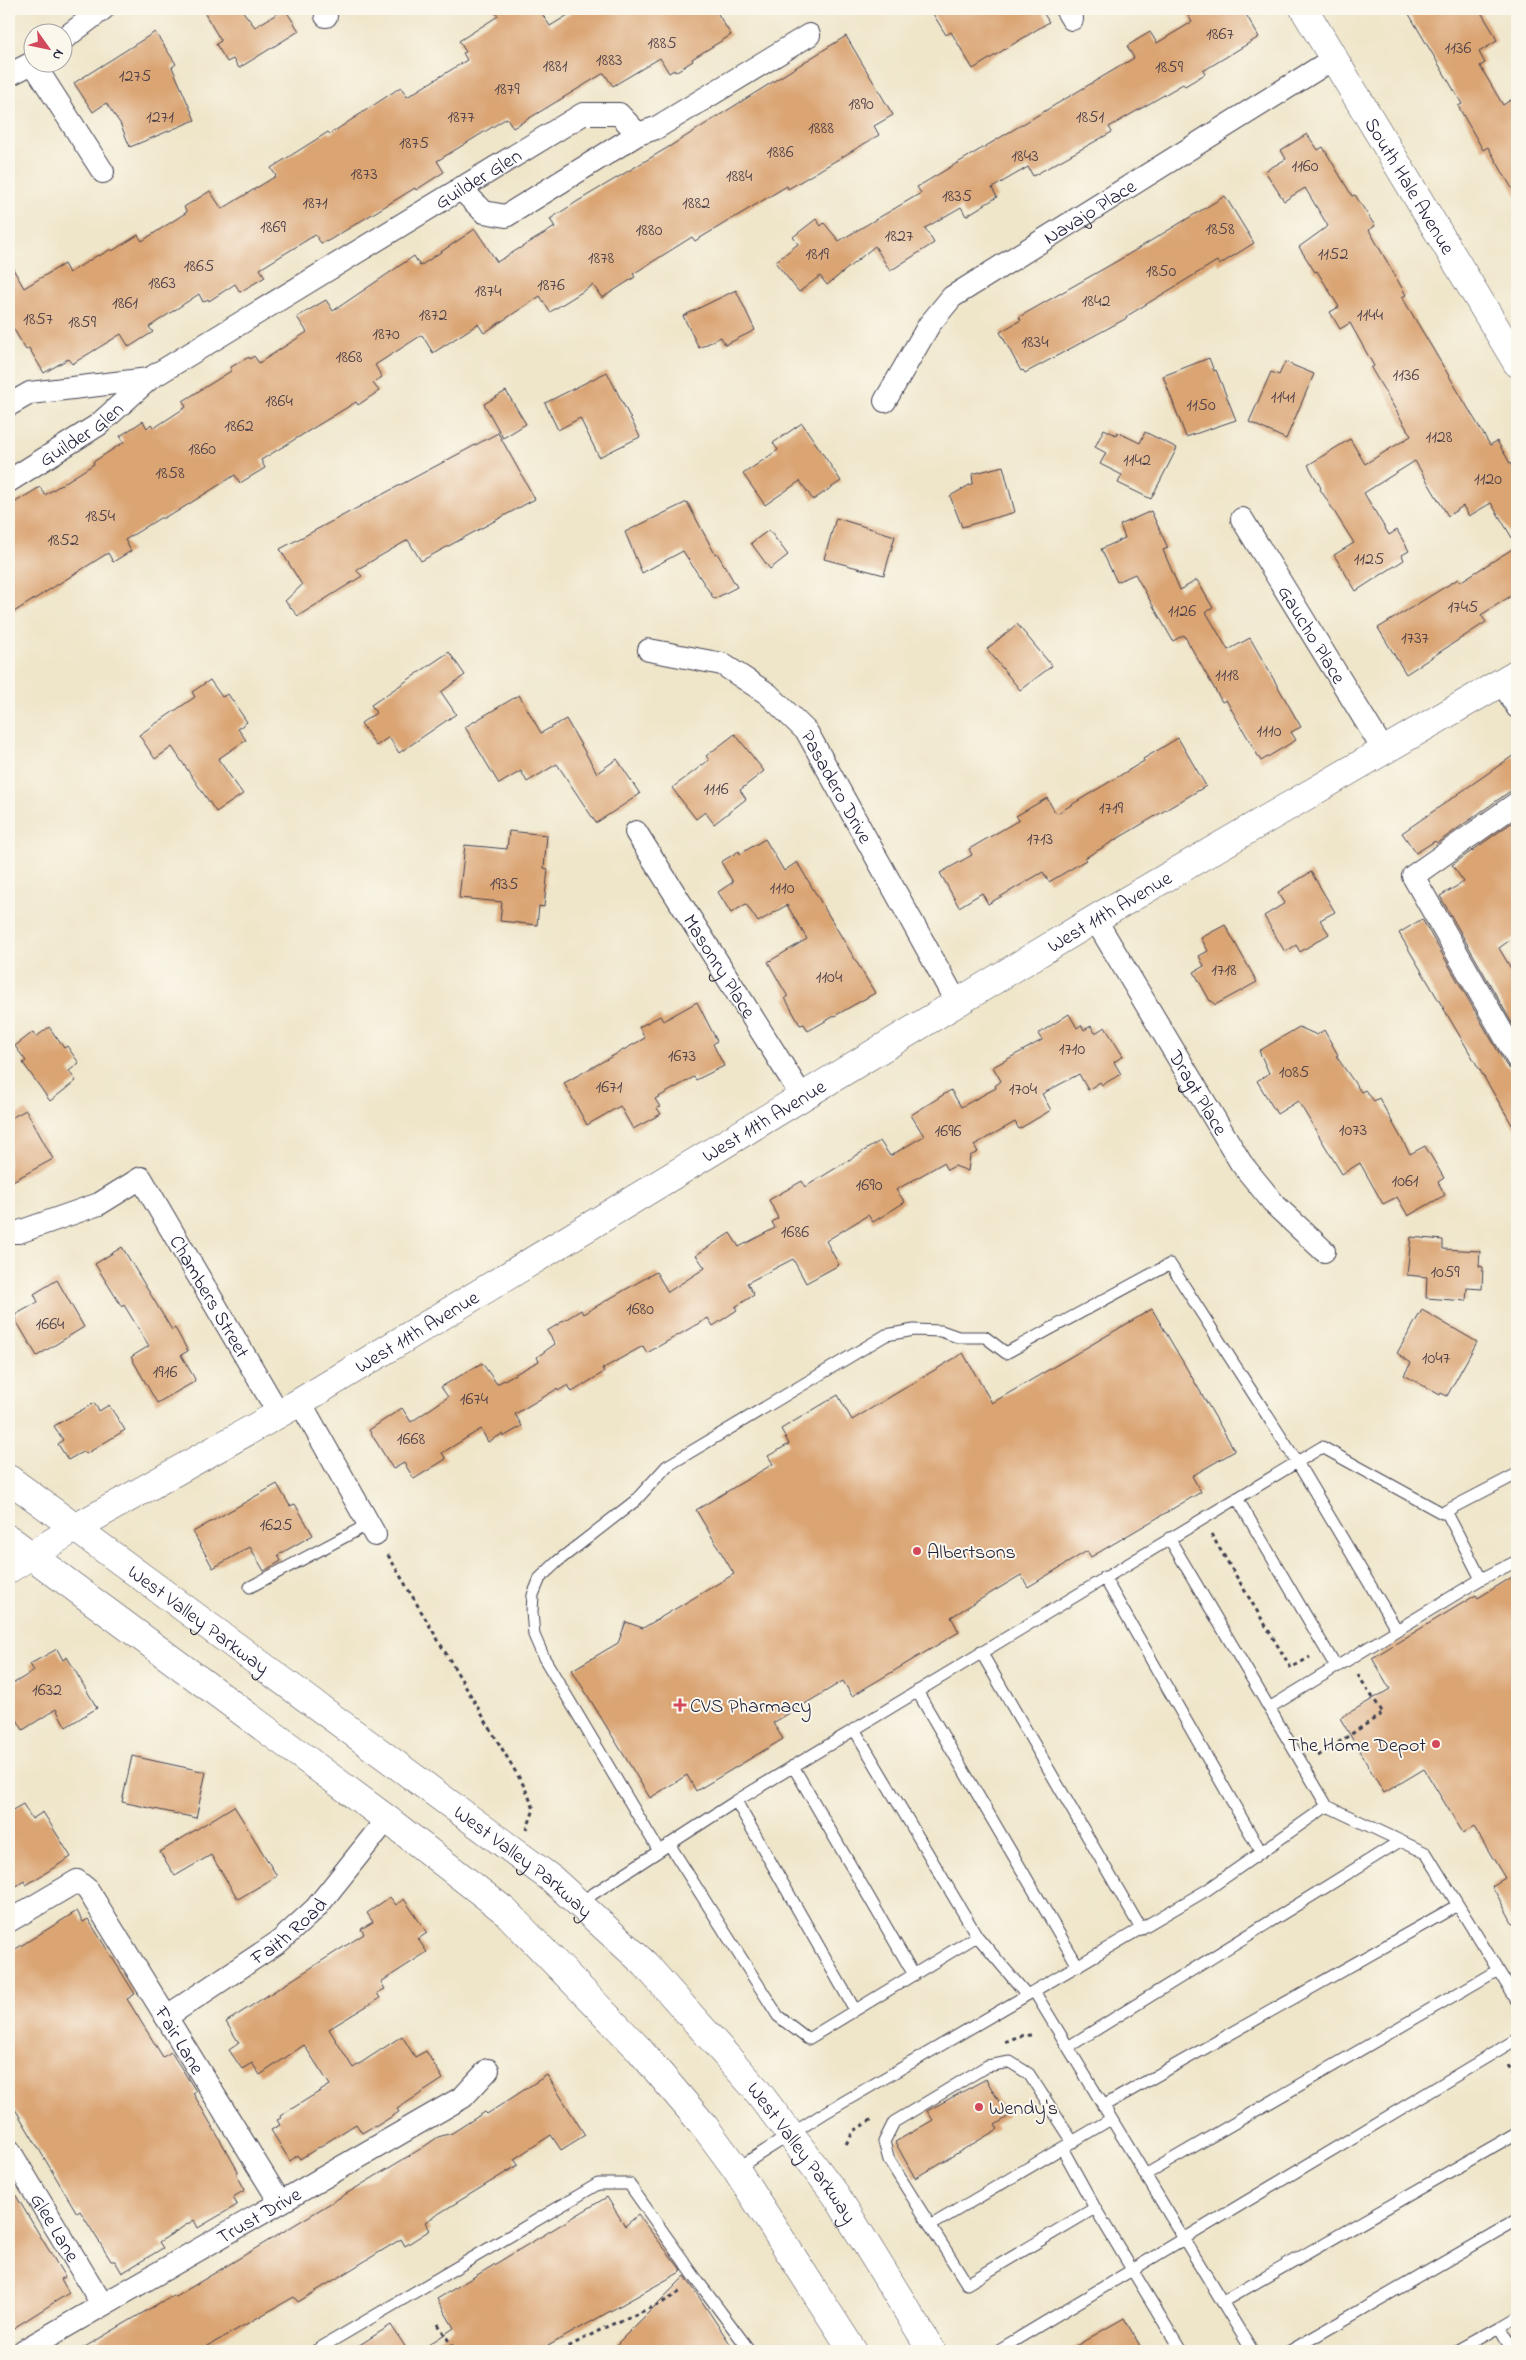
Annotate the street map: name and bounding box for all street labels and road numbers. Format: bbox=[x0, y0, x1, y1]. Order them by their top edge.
street label: South Hale Avenue bbox=[1356, 113, 1461, 261]
street label: Guilder Glen bbox=[430, 143, 528, 218]
street label: Navajo Place bbox=[1039, 173, 1143, 253]
street label: Guilder Glen bbox=[34, 396, 131, 475]
street label: Gaucho Place bbox=[1269, 581, 1352, 690]
street label: Pasadero Drive bbox=[792, 726, 878, 850]
street label: West 11th Avenue bbox=[1043, 865, 1178, 962]
street label: Masonry Place bbox=[674, 909, 762, 1025]
street label: Dragt Place bbox=[1159, 1045, 1233, 1142]
street label: West 11th Avenue bbox=[697, 1074, 832, 1171]
street label: Chambers Street bbox=[161, 1230, 255, 1365]
street label: West 11th Avenue bbox=[350, 1284, 485, 1382]
street label: West Valley Parkway bbox=[121, 1559, 274, 1683]
street label: West Valley Parkway bbox=[447, 1799, 598, 1926]
street label: Faith Road bbox=[245, 1893, 336, 1974]
street label: Fair Lane bbox=[145, 2000, 210, 2081]
street label: West Valley Parkway bbox=[738, 2077, 862, 2230]
street label: Trust Drive bbox=[212, 2181, 307, 2253]
street label: Glee Lane bbox=[21, 2188, 85, 2268]

